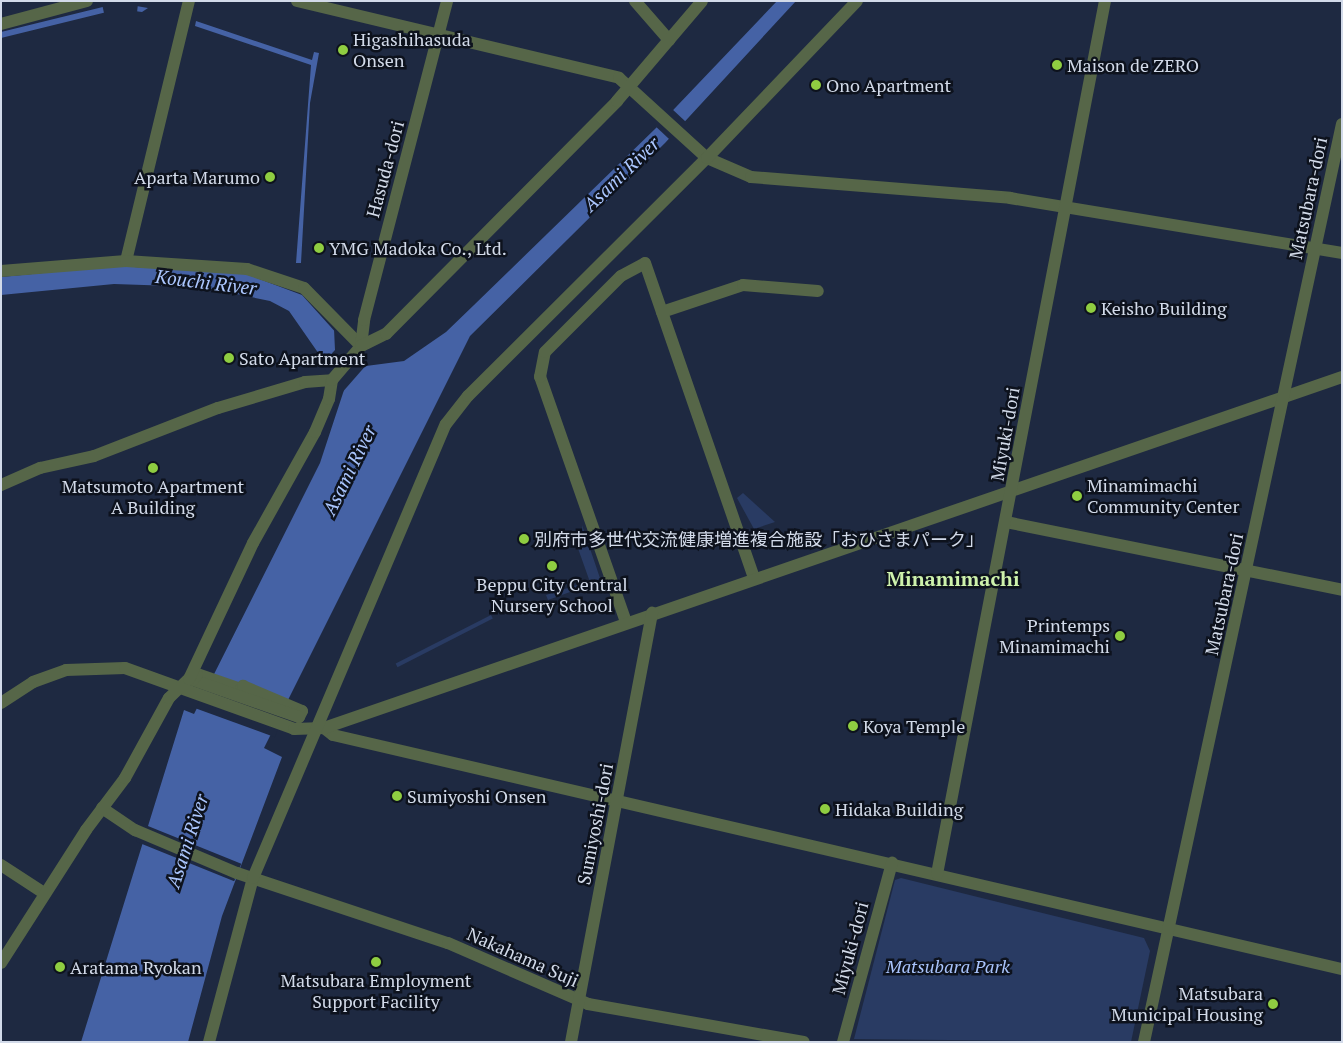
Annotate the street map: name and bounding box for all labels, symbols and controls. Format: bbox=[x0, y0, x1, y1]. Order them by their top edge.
place label: Higashihasuda Onsen bbox=[353, 29, 471, 72]
marker: Higashihasuda Onsen bbox=[337, 44, 349, 56]
place label: Maison de ZERO bbox=[1067, 54, 1199, 76]
marker: Maison de ZERO bbox=[1051, 59, 1063, 71]
place label: Ono Apartment bbox=[826, 74, 951, 96]
marker: Ono Apartment bbox=[810, 79, 822, 91]
street label: Hasuda-dori bbox=[362, 118, 408, 220]
water label: Asami River bbox=[578, 132, 664, 216]
street label: Matsubara-dori bbox=[1285, 135, 1331, 261]
place label: Aparta Marumo bbox=[134, 166, 260, 188]
marker: Aparta Marumo bbox=[264, 171, 276, 183]
place label: YMG Madoka Co., Ltd. bbox=[329, 237, 508, 259]
marker: YMG Madoka Co., Ltd. bbox=[313, 242, 325, 254]
water label: Kouchi River bbox=[154, 265, 258, 299]
place label: Keisho Building bbox=[1101, 297, 1227, 319]
marker: Keisho Building bbox=[1085, 302, 1097, 314]
place label: Sato Apartment bbox=[239, 347, 366, 369]
marker: Sato Apartment bbox=[223, 352, 235, 364]
street label: Miyuki-dori bbox=[986, 385, 1024, 483]
water label: Asami River bbox=[317, 421, 381, 519]
marker: Matsumoto Apartment A Building bbox=[147, 462, 159, 474]
place label: Minamimachi Community Center bbox=[1087, 475, 1239, 518]
place label: Matsumoto Apartment A Building bbox=[62, 476, 244, 518]
marker: Minamimachi Community Center bbox=[1071, 490, 1083, 502]
place label: 別府市多世代交流健康増進複合施設「おひさまパーク」 bbox=[534, 528, 984, 550]
street label: Matsubara-dori bbox=[1201, 531, 1247, 657]
marker: 別府市多世代交流健康増進複合施設「おひさまパーク」 bbox=[518, 533, 530, 545]
marker: Beppu City Central Nursery School bbox=[546, 560, 558, 572]
district label: Minamimachi bbox=[886, 566, 1020, 590]
place label: Beppu City Central Nursery School bbox=[476, 574, 628, 616]
place label: Printemps Minamimachi bbox=[999, 615, 1110, 658]
marker: Printemps Minamimachi bbox=[1114, 630, 1126, 642]
place label: Koya Temple bbox=[863, 715, 965, 737]
marker: Koya Temple bbox=[847, 720, 859, 732]
street label: Sumiyoshi-dori bbox=[573, 761, 617, 887]
place label: Sumiyoshi Onsen bbox=[407, 785, 546, 807]
marker: Sumiyoshi Onsen bbox=[391, 790, 403, 802]
water label: Asami River bbox=[161, 791, 213, 891]
place label: Hidaka Building bbox=[835, 798, 963, 820]
marker: Hidaka Building bbox=[819, 803, 831, 815]
street label: Miyuki-dori bbox=[827, 899, 873, 997]
street label: Nakahama Suji bbox=[464, 923, 582, 991]
park label: Matsubara Park bbox=[886, 955, 1010, 977]
place label: Aratama Ryokan bbox=[70, 956, 202, 978]
marker: Matsubara Employment Support Facility bbox=[370, 956, 382, 968]
marker: Aratama Ryokan bbox=[54, 961, 66, 973]
place label: Matsubara Employment Support Facility bbox=[280, 970, 472, 1012]
place label: Matsubara Municipal Housing bbox=[1111, 983, 1263, 1026]
marker: Matsubara Municipal Housing bbox=[1267, 998, 1279, 1010]

